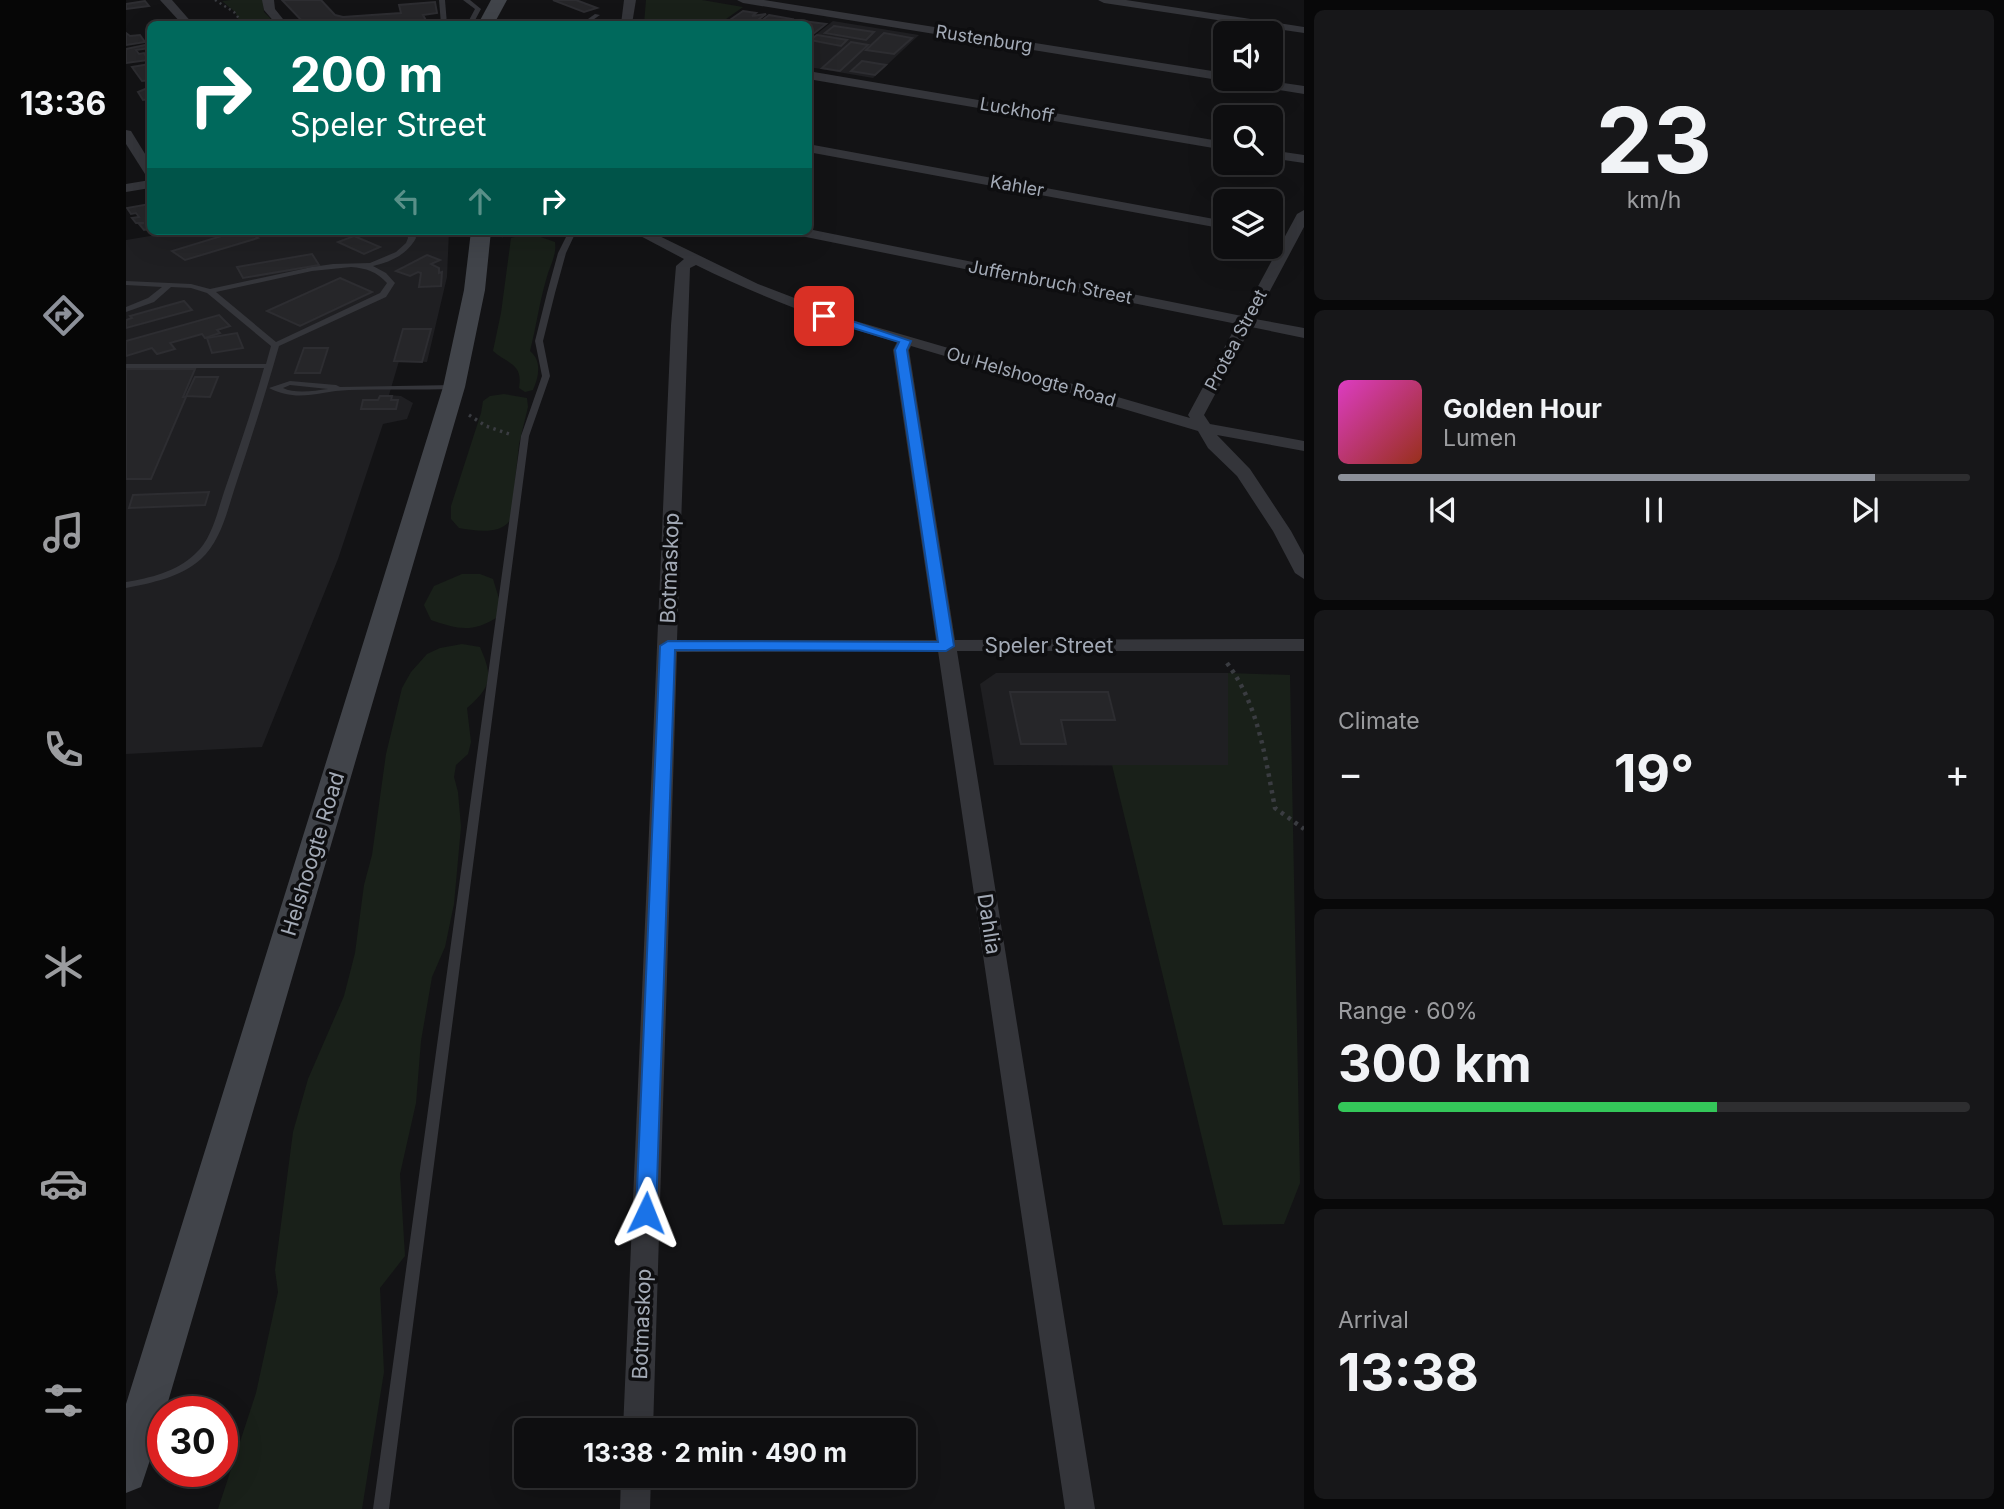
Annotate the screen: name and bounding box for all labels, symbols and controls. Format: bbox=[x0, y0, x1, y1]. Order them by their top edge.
street label: Rustenburg bbox=[934, 20, 1034, 57]
map controls bbox=[1213, 21, 1283, 259]
button: sound bbox=[1213, 21, 1283, 91]
text: 200 m bbox=[290, 45, 443, 104]
icon: right bbox=[175, 49, 266, 140]
text: 13:36 bbox=[20, 84, 106, 123]
text: 23 bbox=[1596, 85, 1712, 195]
street label: Luckhoff bbox=[978, 93, 1056, 126]
text: Speler Street bbox=[290, 105, 487, 144]
button: search bbox=[1213, 105, 1283, 175]
street label: Kahler bbox=[988, 170, 1046, 201]
icon: left bbox=[388, 182, 426, 220]
icon: ahead bbox=[461, 182, 499, 220]
icon: right bbox=[534, 182, 572, 220]
text: km/h bbox=[1627, 186, 1681, 214]
button: layers bbox=[1213, 189, 1283, 259]
street label: Juffernbruch Street bbox=[966, 255, 1134, 308]
pin bbox=[794, 286, 854, 346]
street label: Protea Street bbox=[1200, 286, 1271, 394]
icon: directions bbox=[39, 291, 88, 340]
icon: arrive bbox=[805, 297, 843, 335]
street label: Ou Helshoogte Road bbox=[944, 342, 1118, 411]
text: Golden Hour bbox=[1443, 393, 1602, 424]
text: Lumen bbox=[1443, 424, 1517, 452]
icon: previous bbox=[1424, 491, 1462, 529]
icon: pause bbox=[1635, 491, 1673, 529]
icon: next bbox=[1846, 491, 1884, 529]
icon: music bbox=[39, 508, 88, 557]
street label: Botmaskop bbox=[655, 512, 684, 624]
street label: Speler Street bbox=[985, 633, 1114, 658]
text: Climate bbox=[1338, 707, 1420, 735]
icon: phone bbox=[39, 725, 88, 774]
text: 19° bbox=[1614, 742, 1694, 805]
text: − bbox=[1338, 750, 1363, 796]
text: + bbox=[1945, 750, 1970, 796]
street label: Helshoogte Road bbox=[276, 769, 349, 939]
street label: Dahlia bbox=[972, 892, 1007, 956]
icon: climate bbox=[39, 942, 88, 991]
text: Range · 60% bbox=[1338, 997, 1478, 1025]
text: 300 km bbox=[1338, 1032, 1532, 1095]
icon: car bbox=[39, 1159, 88, 1208]
position arrow bbox=[609, 1176, 683, 1250]
street label: Botmaskop bbox=[627, 1268, 656, 1380]
text: Arrival bbox=[1338, 1306, 1409, 1334]
text: 13:38 bbox=[1338, 1341, 1479, 1404]
icon: filters bbox=[39, 1376, 88, 1425]
speed limit sign: 30 bbox=[147, 1396, 238, 1487]
text: 13:38 · 2 min · 490 m bbox=[583, 1437, 847, 1468]

